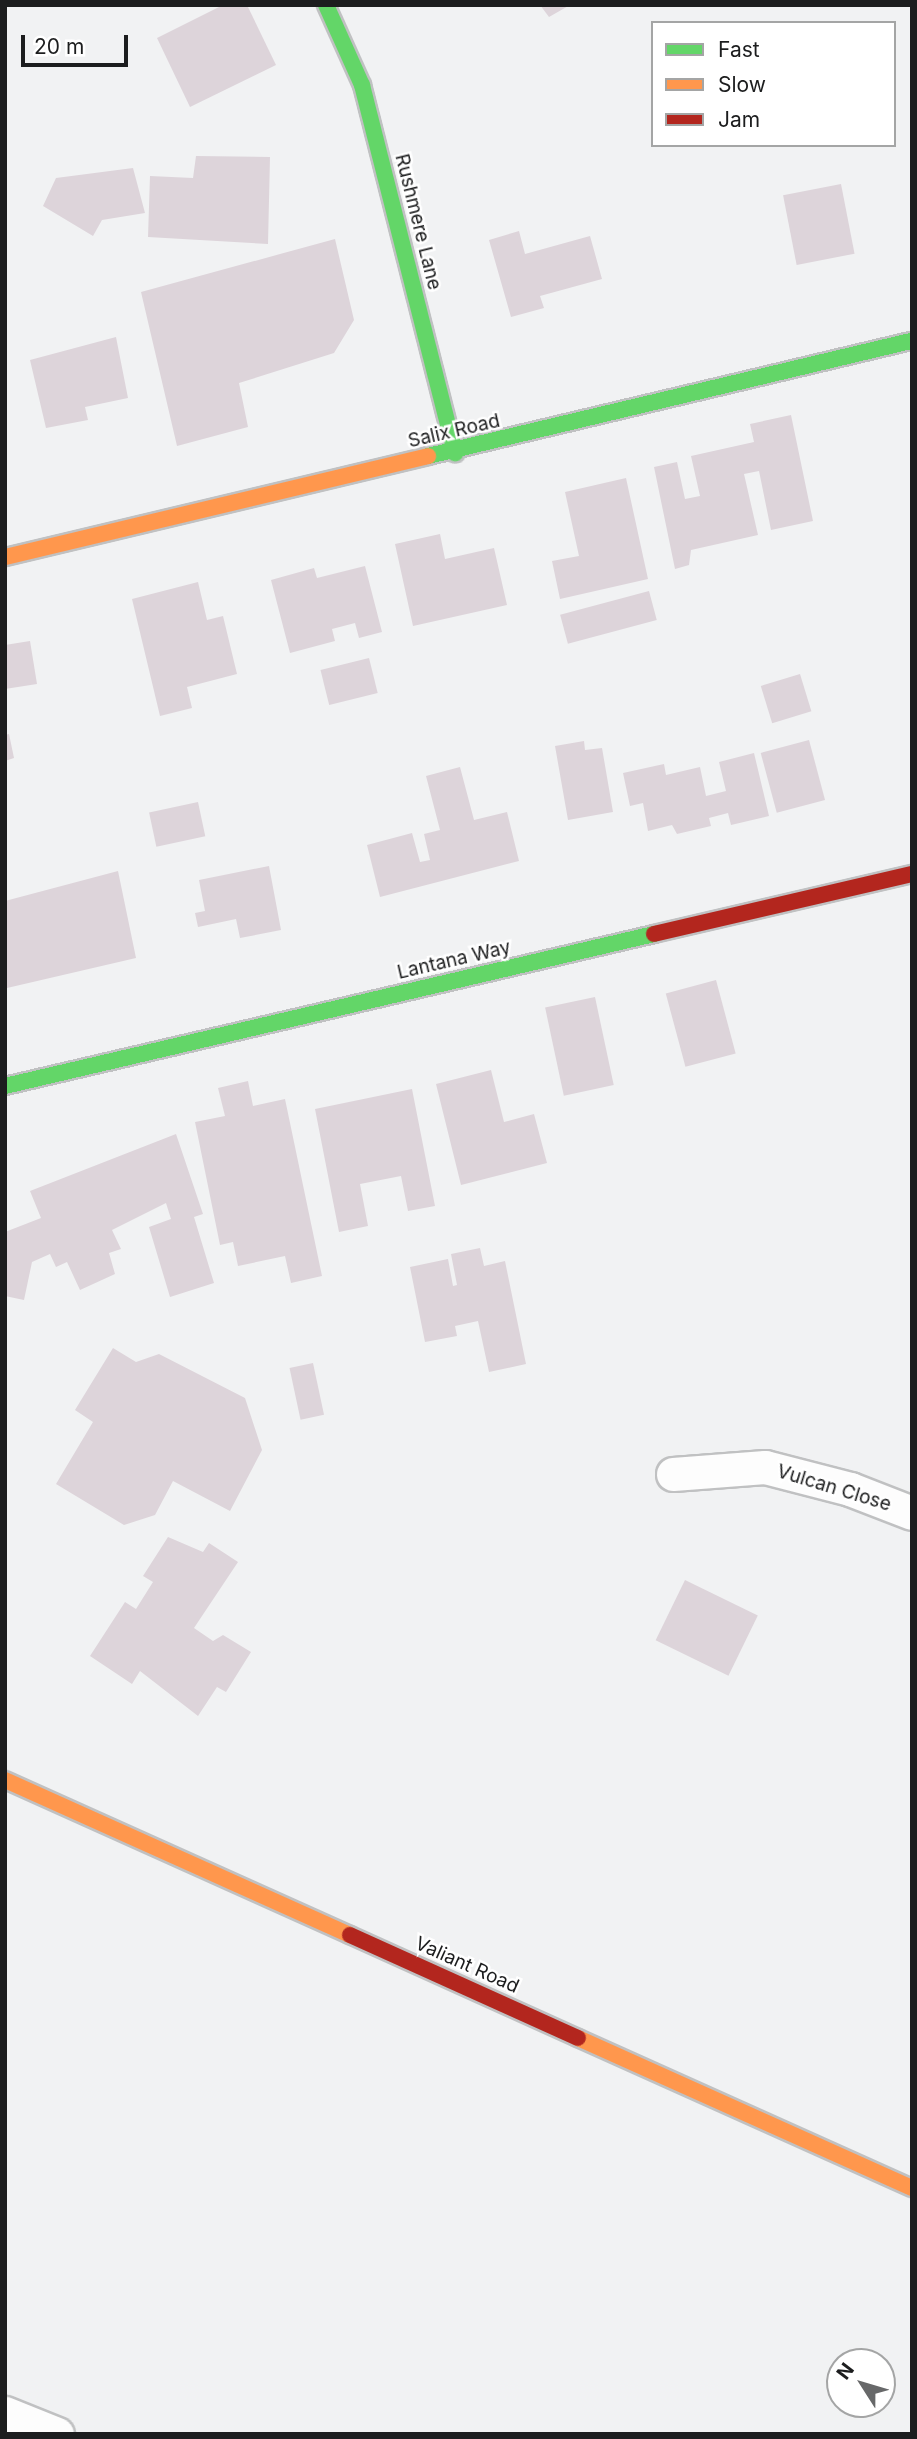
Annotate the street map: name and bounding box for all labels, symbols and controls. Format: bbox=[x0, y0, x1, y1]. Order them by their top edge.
scale bar bbox=[24, 21, 131, 65]
legend bbox=[651, 21, 896, 147]
text: 20 m bbox=[34, 34, 84, 59]
text: Fast bbox=[718, 37, 760, 62]
text: Slow bbox=[718, 72, 766, 97]
text: Jam bbox=[718, 107, 760, 132]
street label: Rushmere Lane bbox=[390, 152, 446, 292]
street label: Salix Road bbox=[406, 409, 502, 453]
street label: Lantana Way bbox=[395, 936, 513, 984]
street label: Vulcan Close bbox=[774, 1460, 894, 1516]
street label: Valiant Road bbox=[412, 1932, 522, 1998]
north arrow bbox=[826, 2348, 896, 2418]
text: N bbox=[832, 2359, 859, 2384]

